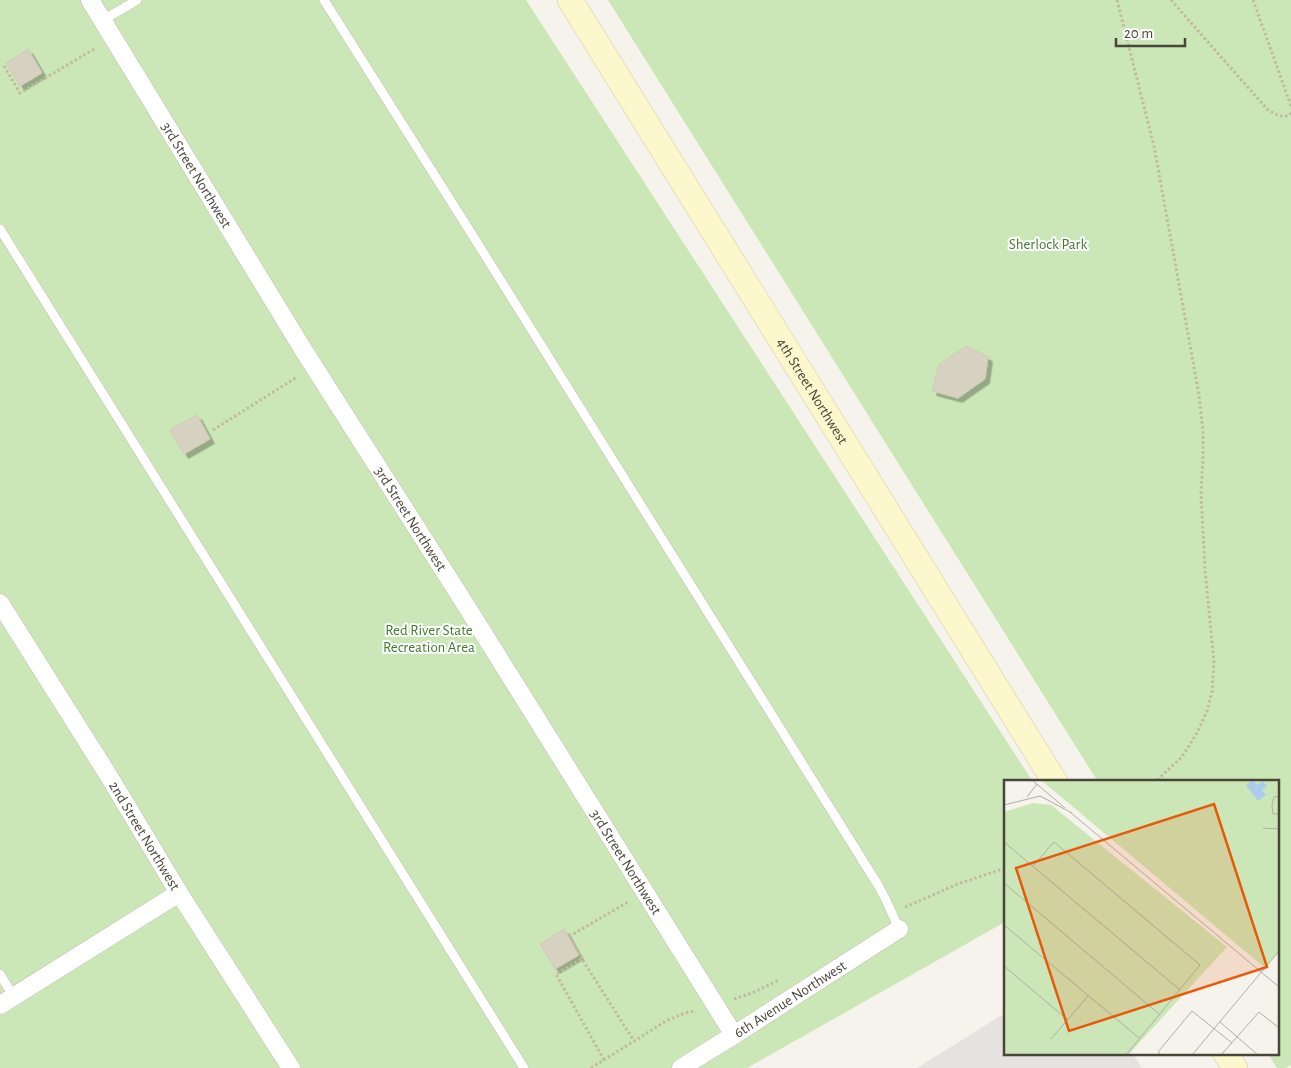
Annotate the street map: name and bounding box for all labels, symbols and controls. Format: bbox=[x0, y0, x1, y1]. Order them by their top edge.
scale bar bbox=[1116, 15, 1185, 47]
text: 20 m bbox=[1124, 26, 1153, 41]
street label: 3rd Street Northwest bbox=[158, 120, 234, 231]
park label: Sherlock Park bbox=[1009, 237, 1087, 252]
street label: 4th Street Northwest bbox=[774, 336, 851, 447]
street label: 3rd Street Northwest bbox=[372, 464, 449, 574]
park label: Red River State Recreation Area bbox=[383, 623, 475, 655]
street label: 2nd Street Northwest bbox=[106, 779, 183, 893]
inset map bbox=[1004, 780, 1278, 1056]
street label: 3rd Street Northwest bbox=[587, 807, 664, 917]
street label: 6th Avenue Northwest bbox=[732, 958, 849, 1041]

